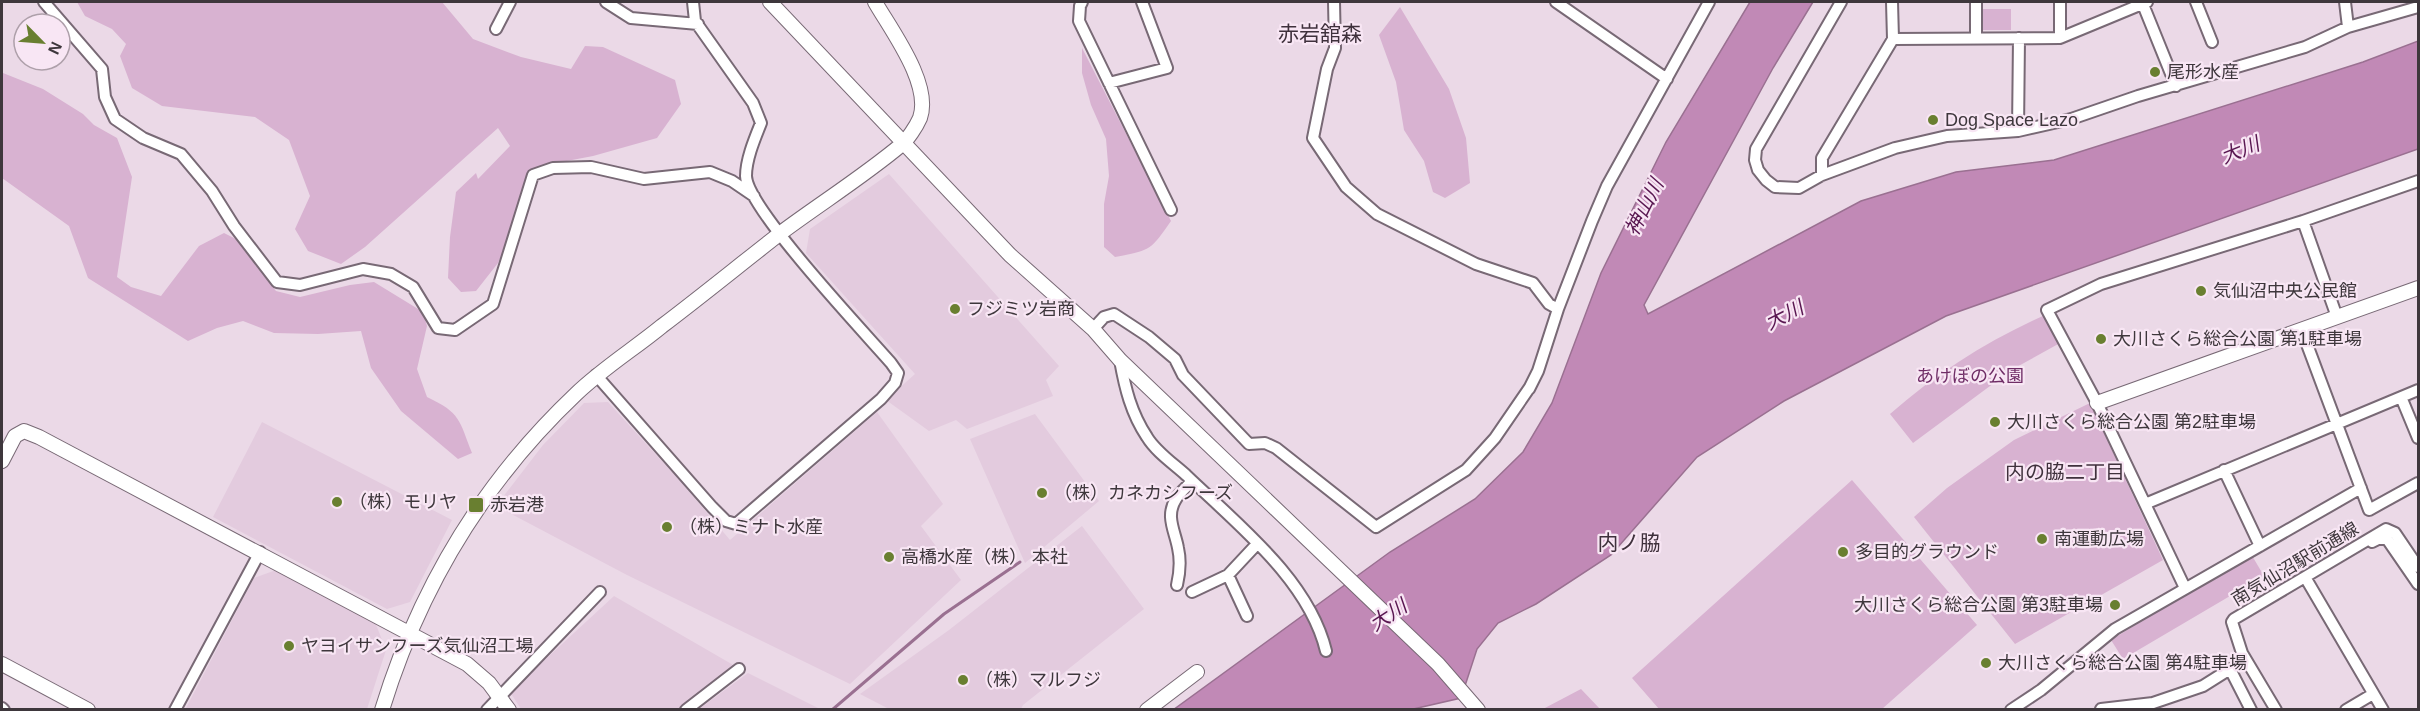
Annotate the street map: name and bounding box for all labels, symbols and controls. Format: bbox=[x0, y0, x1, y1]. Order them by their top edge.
north arrow bbox=[12, 12, 72, 72]
district label: 赤岩舘森 bbox=[1278, 22, 1362, 45]
text: N bbox=[45, 39, 65, 57]
place label: 尾形水産 bbox=[2167, 62, 2239, 82]
marker: 尾形水産 bbox=[2148, 65, 2162, 79]
place label: Dog Space Lazo bbox=[1945, 110, 2078, 130]
marker: Dog Space Lazo bbox=[1926, 113, 1940, 127]
water label: 大川 bbox=[2217, 132, 2265, 168]
water label: 神山川 bbox=[1621, 173, 1668, 239]
place label: 気仙沼中央公民館 bbox=[2213, 281, 2357, 301]
marker: 気仙沼中央公民館 bbox=[2194, 284, 2208, 298]
water label: 大川 bbox=[1761, 295, 1809, 334]
place label: フジミツ岩商 bbox=[967, 299, 1075, 319]
marker: フジミツ岩商 bbox=[948, 302, 962, 316]
place label: 大川さくら総合公園 第1駐車場 bbox=[2113, 329, 2362, 349]
marker: 大川さくら総合公園 第1駐車場 bbox=[2094, 332, 2108, 346]
park label: あけぼの公園 bbox=[1916, 366, 2024, 386]
place label: 大川さくら総合公園 第2駐車場 bbox=[2007, 412, 2256, 432]
marker: 大川さくら総合公園 第2駐車場 bbox=[1988, 415, 2002, 429]
district label: 内の脇二丁目 bbox=[2005, 461, 2125, 483]
place label: （株）カネカシフーズ bbox=[1054, 483, 1233, 503]
marker: （株）カネカシフーズ bbox=[1035, 486, 1049, 500]
place label: （株）モリヤ bbox=[349, 492, 457, 512]
marker: （株）モリヤ bbox=[330, 495, 344, 509]
place label: 赤岩港 bbox=[490, 495, 544, 515]
marker: 赤岩港 bbox=[467, 496, 485, 514]
place label: （株）ミナト水産 bbox=[679, 517, 823, 537]
street label: 南気仙沼駅前通線 bbox=[2228, 518, 2362, 610]
marker: （株）ミナト水産 bbox=[660, 520, 674, 534]
place label: 南運動広場 bbox=[2054, 529, 2144, 549]
district label: 内ノ脇 bbox=[1598, 531, 1661, 554]
marker: 南運動広場 bbox=[2035, 532, 2049, 546]
place label: 多目的グラウンド bbox=[1855, 542, 1999, 562]
marker: 多目的グラウンド bbox=[1836, 545, 1850, 559]
place label: 高橋水産（株） 本社 bbox=[901, 547, 1068, 567]
marker: 高橋水産（株） 本社 bbox=[882, 550, 896, 564]
water label: 大川 bbox=[1365, 594, 1412, 635]
place label: 大川さくら総合公園 第3駐車場 bbox=[1854, 595, 2103, 615]
marker: 大川さくら総合公園 第3駐車場 bbox=[2108, 598, 2122, 612]
place label: ヤヨイサンフーズ気仙沼工場 bbox=[301, 636, 534, 656]
marker: ヤヨイサンフーズ気仙沼工場 bbox=[282, 639, 296, 653]
place label: 大川さくら総合公園 第4駐車場 bbox=[1998, 653, 2247, 673]
marker: 大川さくら総合公園 第4駐車場 bbox=[1979, 656, 1993, 670]
place label: （株）マルフジ bbox=[975, 670, 1101, 690]
marker: （株）マルフジ bbox=[956, 673, 970, 687]

